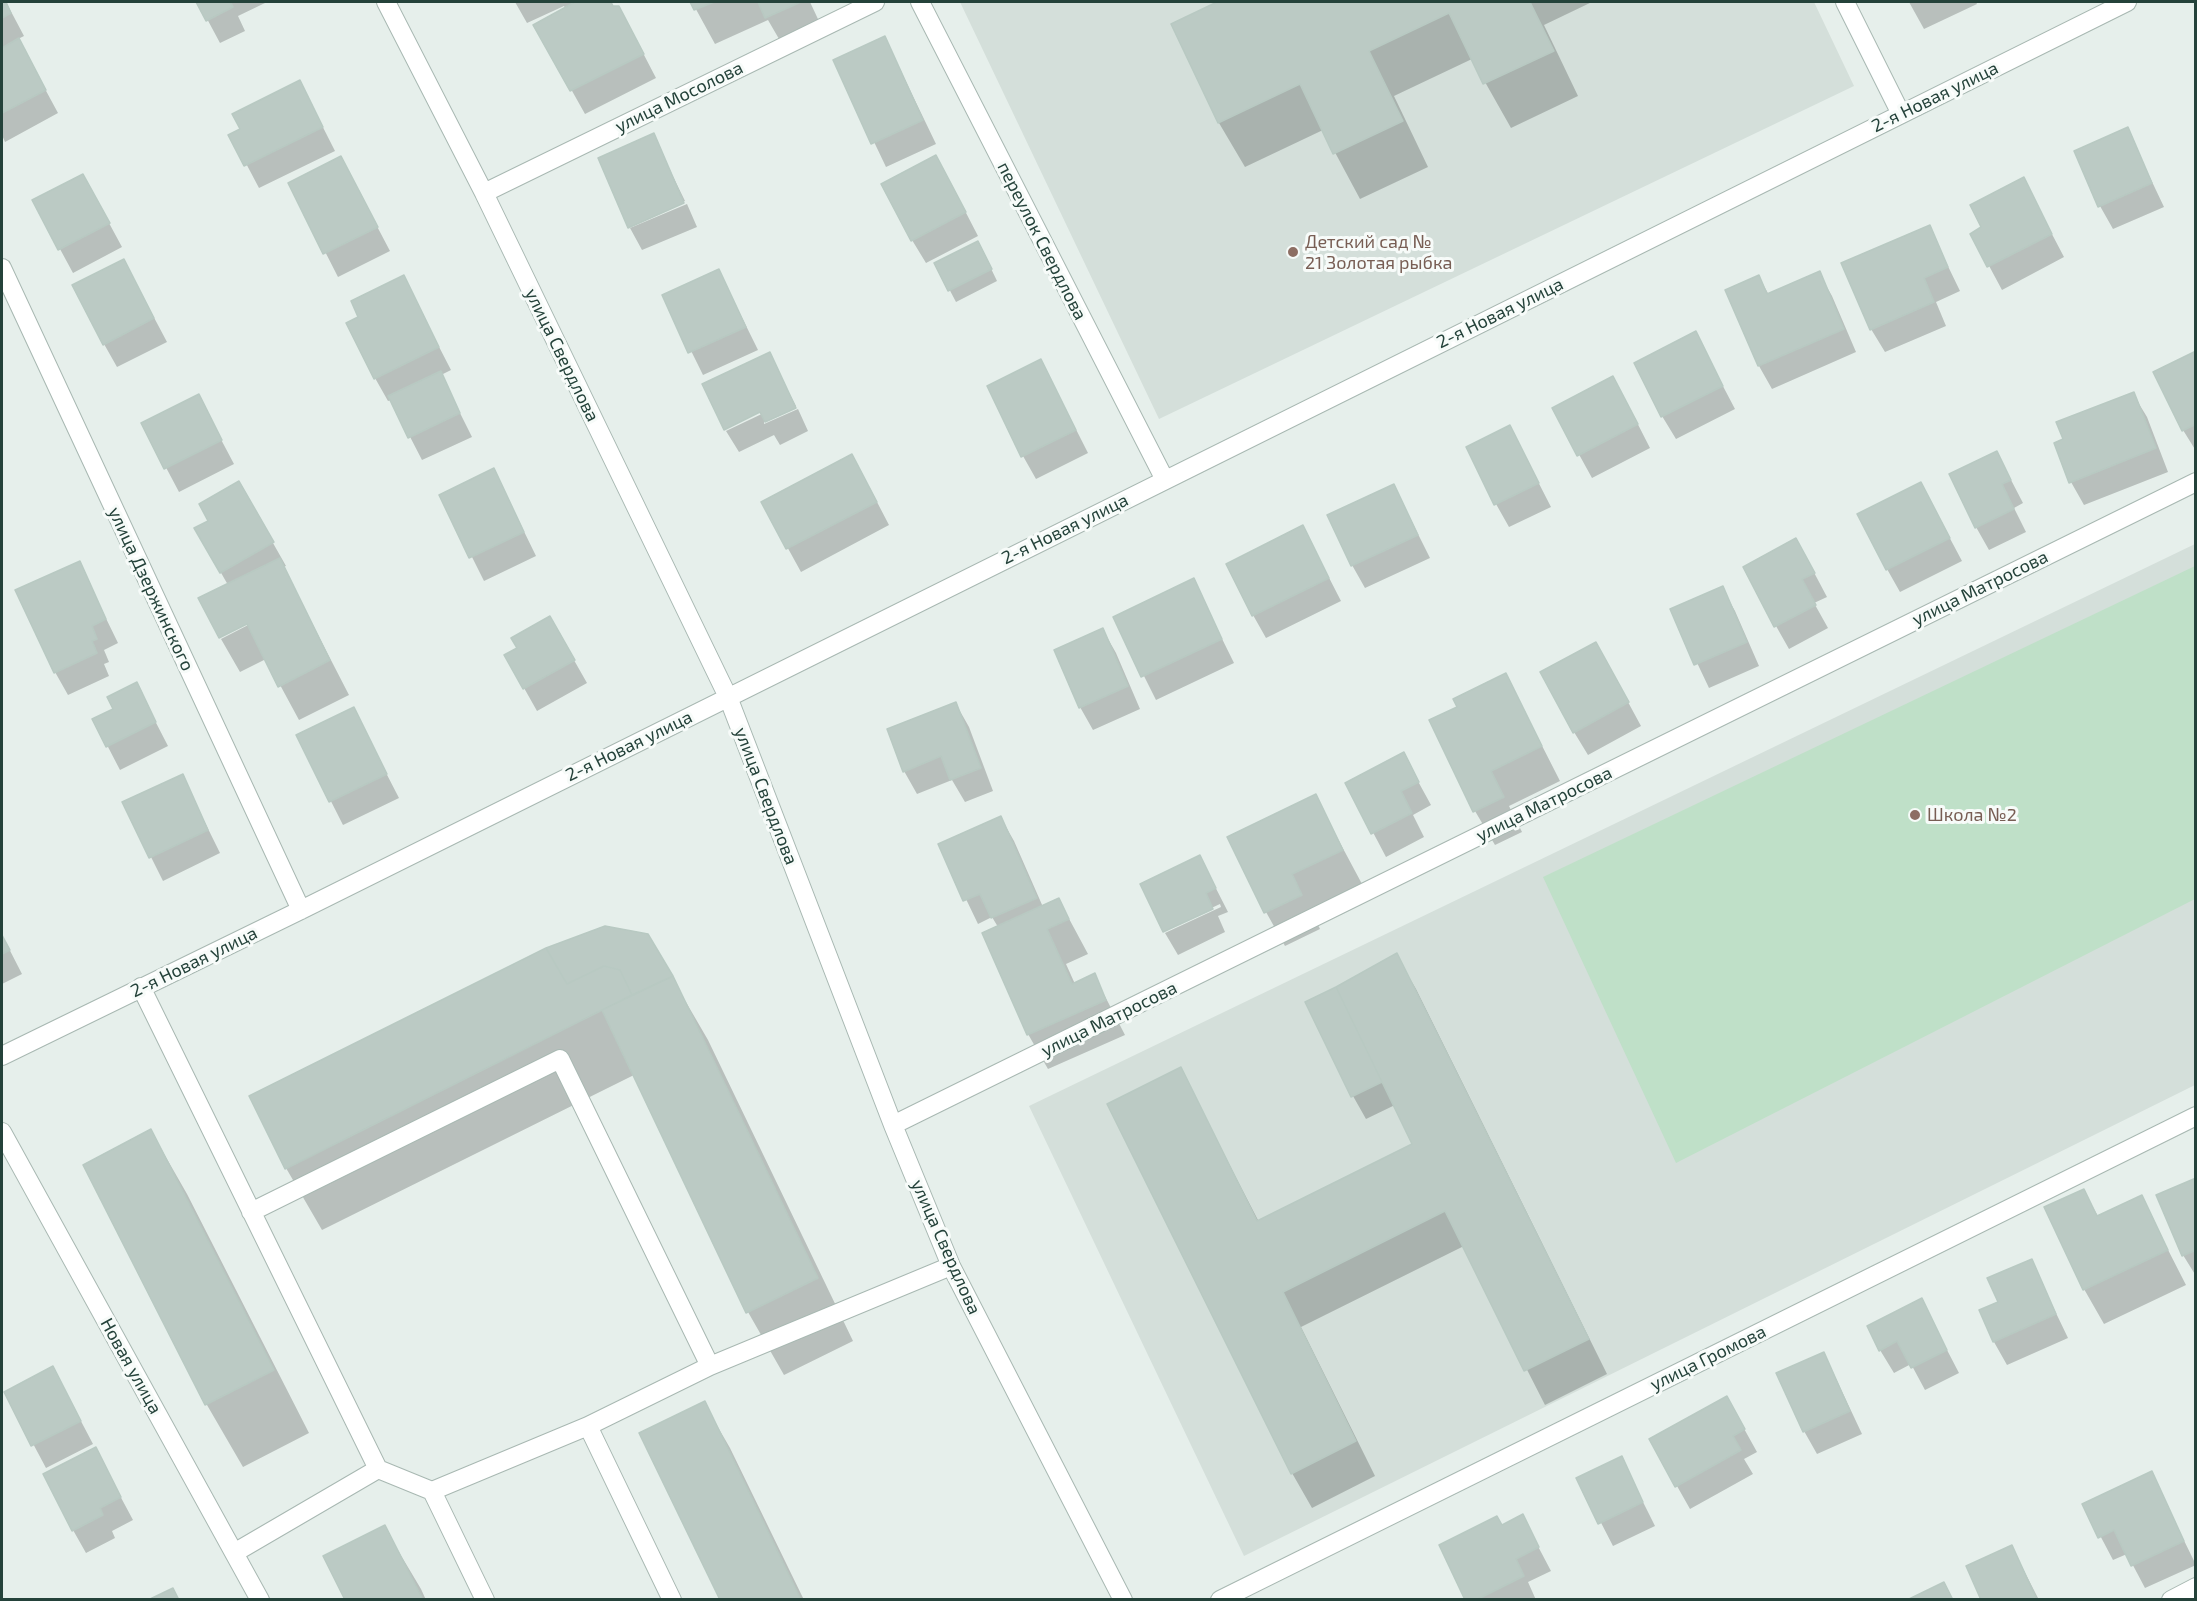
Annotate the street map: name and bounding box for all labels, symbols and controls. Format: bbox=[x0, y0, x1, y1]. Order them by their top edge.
street label: улица Мосолова bbox=[612, 57, 746, 137]
street label: 2-я Новая улица bbox=[1868, 57, 2002, 137]
street label: переулок Свердлова bbox=[993, 158, 1091, 324]
place label: Детский сад № 21 Золотая рыбка bbox=[1305, 231, 1453, 274]
marker: Детский сад № 21 Золотая рыбка bbox=[1286, 245, 1300, 259]
street label: 2-я Новая улица bbox=[1433, 273, 1567, 353]
street label: улица Свердлова bbox=[520, 285, 604, 425]
street label: 2-я Новая улица bbox=[998, 489, 1132, 569]
street label: улица Дзержинского bbox=[104, 504, 198, 674]
street label: улица Матросова bbox=[1909, 546, 2051, 630]
street label: 2-я Новая улица bbox=[562, 706, 696, 786]
street label: улица Свердлова bbox=[730, 724, 802, 868]
street label: улица Матросова bbox=[1473, 762, 1615, 846]
place label: Школа №2 bbox=[1927, 804, 2017, 826]
marker: Школа №2 bbox=[1908, 808, 1922, 822]
street label: 2-я Новая улица bbox=[127, 922, 261, 1002]
street label: улица Матросова bbox=[1038, 977, 1180, 1061]
street label: улица Свердлова bbox=[907, 1176, 985, 1318]
street label: Новая улица bbox=[96, 1314, 166, 1418]
street label: улица Громова bbox=[1647, 1321, 1769, 1395]

